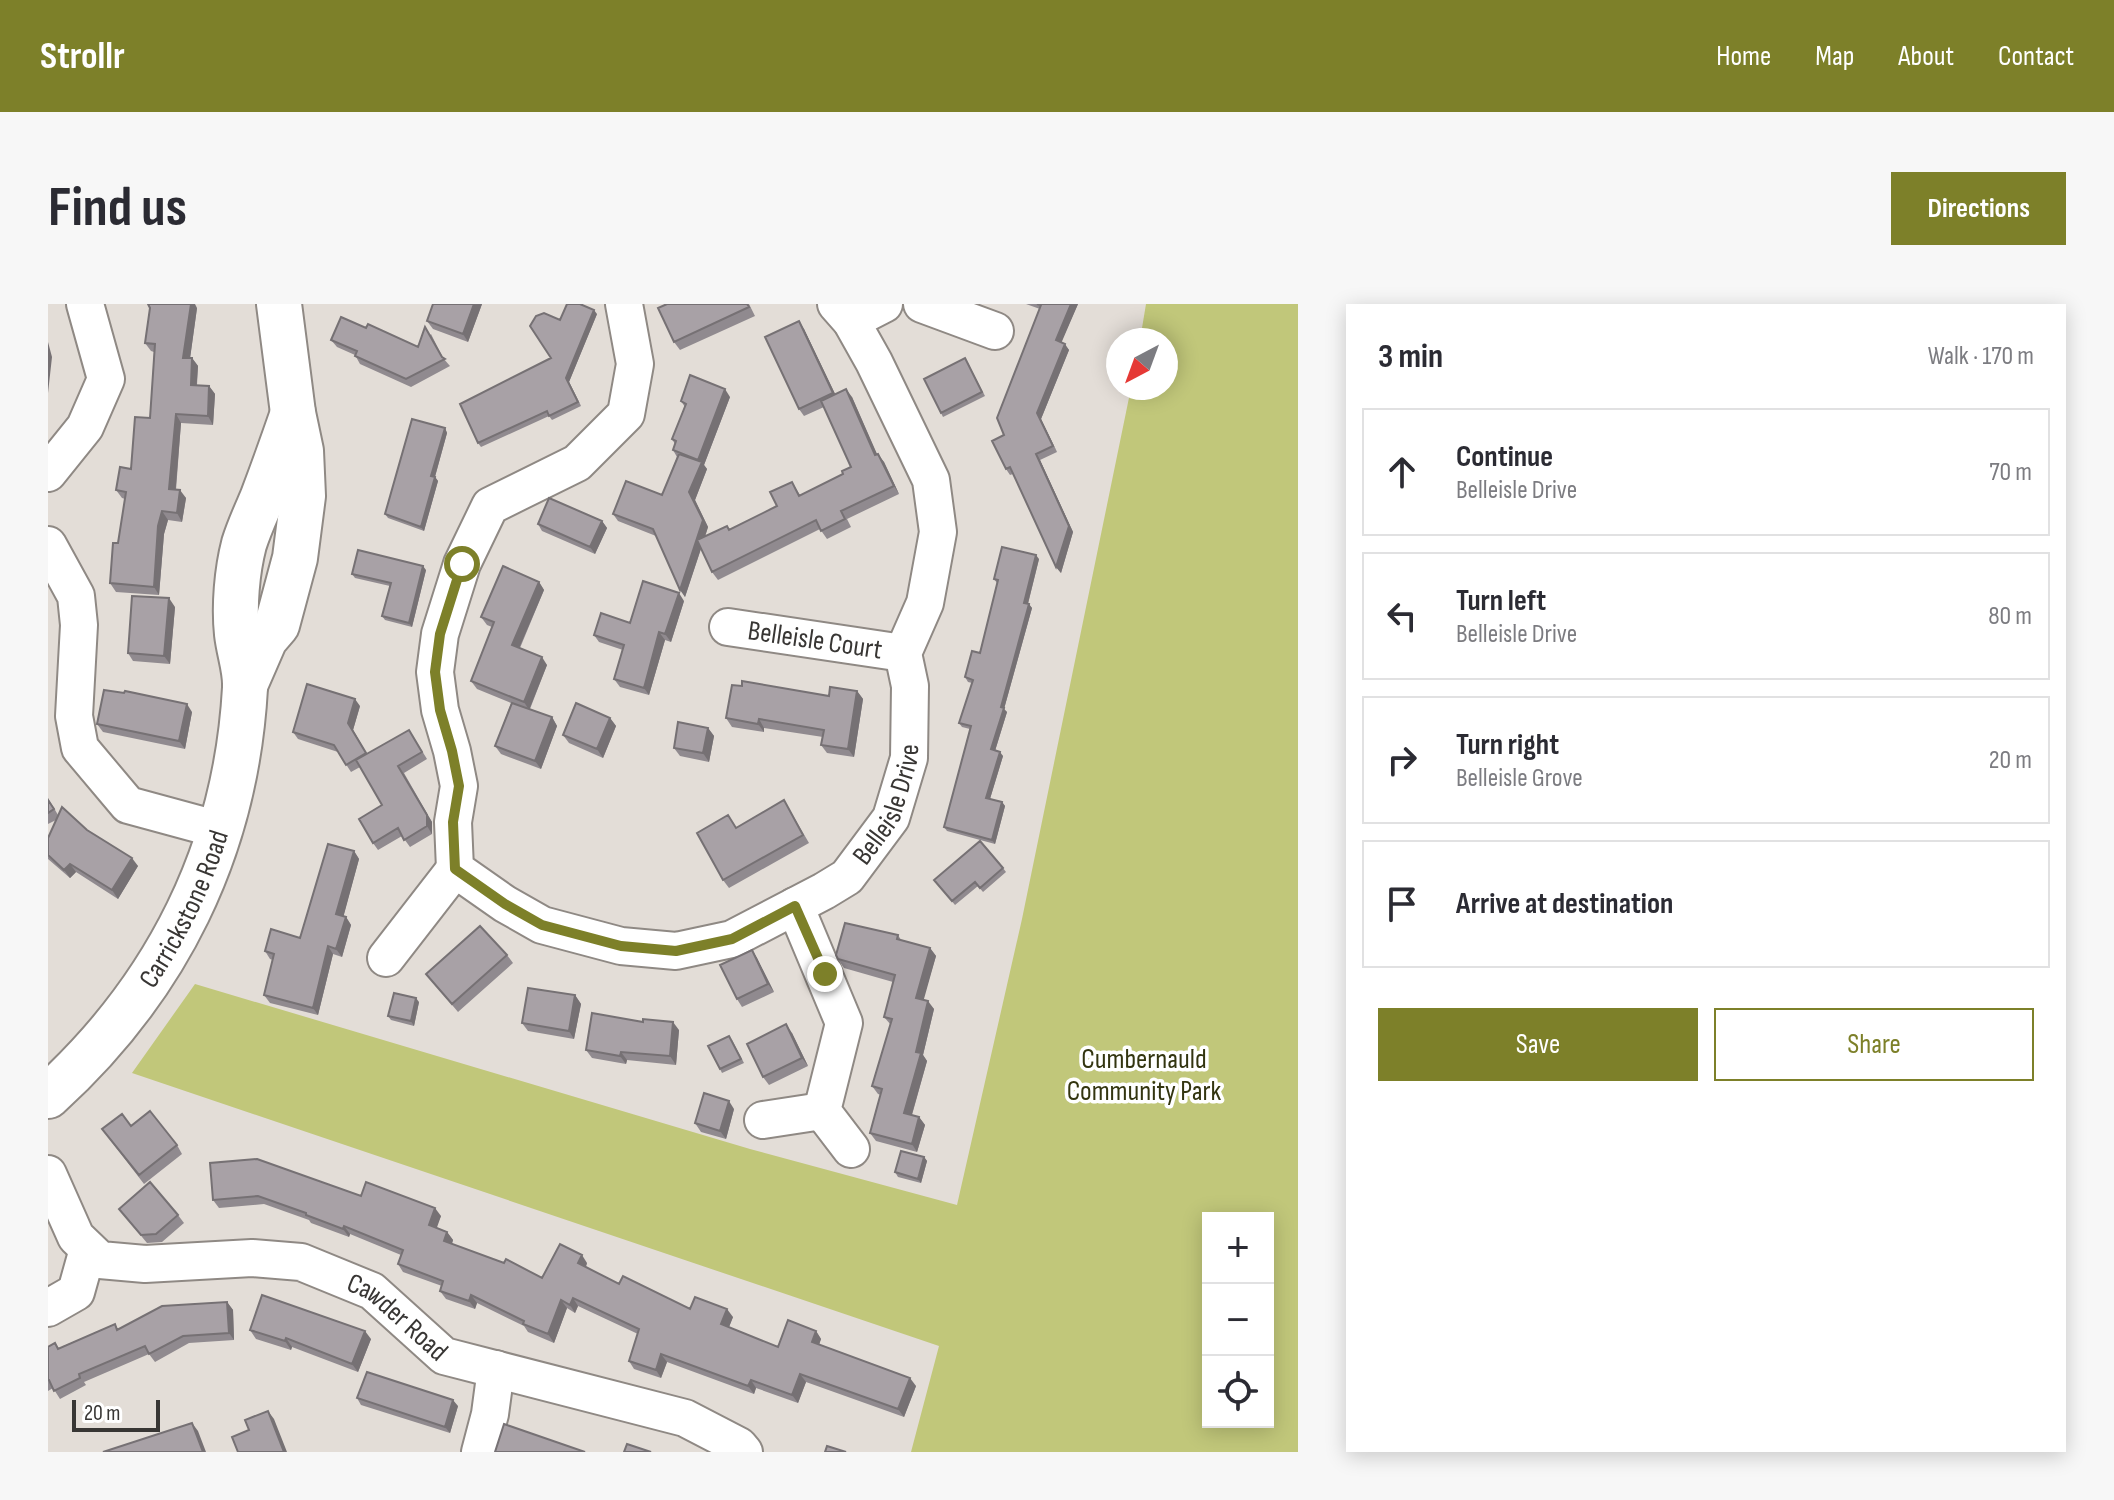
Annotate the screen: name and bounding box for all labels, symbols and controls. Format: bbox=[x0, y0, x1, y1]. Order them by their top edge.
text: Strollr bbox=[40, 34, 125, 79]
text: Home bbox=[1716, 40, 1771, 73]
text: Map bbox=[1815, 40, 1854, 73]
text: About bbox=[1898, 40, 1954, 73]
text: Contact bbox=[1998, 40, 2074, 73]
button: Directions bbox=[1891, 172, 2066, 245]
text: Find us bbox=[48, 175, 187, 242]
north arrow bbox=[1106, 328, 1178, 400]
text: 3 min bbox=[1378, 336, 1443, 377]
text: Walk · 170 m bbox=[1928, 341, 2034, 372]
text: Continue bbox=[1456, 439, 1553, 475]
icon: ahead bbox=[1380, 450, 1424, 494]
text: 70 m bbox=[1989, 457, 2032, 488]
text: Belleisle Drive bbox=[1456, 475, 1577, 506]
route start bbox=[444, 546, 480, 582]
text: Turn left bbox=[1456, 583, 1546, 619]
icon: left bbox=[1380, 594, 1424, 638]
text: 80 m bbox=[1988, 601, 2032, 632]
street label: Belleisle Court bbox=[746, 614, 884, 666]
text: Belleisle Drive bbox=[1456, 619, 1577, 650]
text: Turn right bbox=[1456, 727, 1559, 763]
icon: right bbox=[1380, 738, 1424, 782]
street label: Belleisle Drive bbox=[846, 744, 926, 871]
text: 20 m bbox=[1989, 745, 2032, 776]
text: Belleisle Grove bbox=[1456, 763, 1583, 794]
street label: Carrickstone Road bbox=[132, 826, 236, 994]
icon: arrive bbox=[1380, 882, 1424, 926]
text: Arrive at destination bbox=[1456, 886, 1673, 922]
route end bbox=[807, 956, 843, 992]
button: Save bbox=[1378, 1008, 1698, 1081]
button: Share bbox=[1714, 1008, 2034, 1081]
park label: Cumbernauld Community Park bbox=[1067, 1043, 1222, 1108]
map controls bbox=[1202, 1212, 1274, 1428]
button: + bbox=[1202, 1212, 1274, 1284]
street label: Cawder Road bbox=[342, 1266, 455, 1368]
button: − bbox=[1202, 1284, 1274, 1356]
button: locate bbox=[1202, 1356, 1274, 1428]
scale bar bbox=[72, 1396, 160, 1432]
text: 20 m bbox=[84, 1400, 121, 1427]

